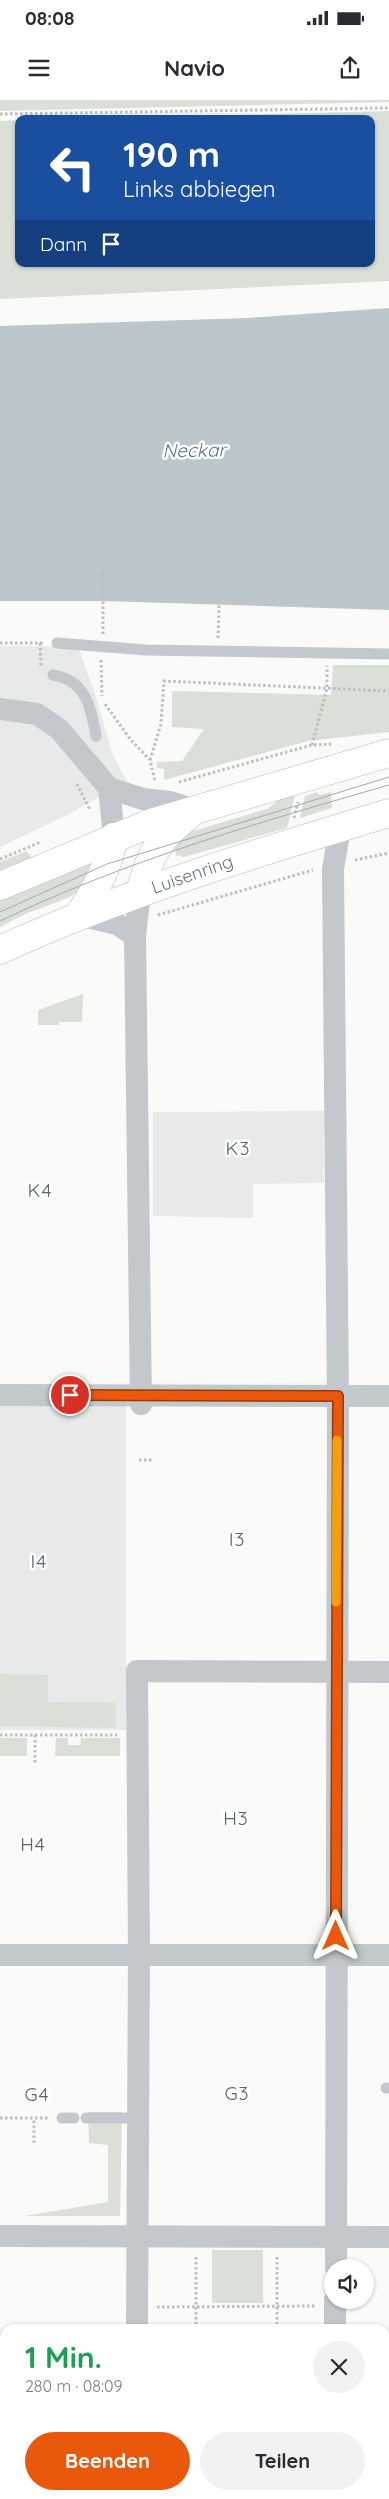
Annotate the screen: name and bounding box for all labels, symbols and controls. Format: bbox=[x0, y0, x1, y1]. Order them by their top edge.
text: 08:08 bbox=[25, 6, 74, 30]
icon: menu bbox=[25, 54, 53, 82]
text: Navio bbox=[164, 54, 225, 82]
icon: share bbox=[336, 54, 364, 82]
text: 190 m bbox=[123, 132, 220, 176]
icon: left bbox=[40, 135, 105, 200]
text: Links abbiegen bbox=[123, 175, 276, 203]
icon: arrive bbox=[97, 230, 125, 258]
text: Dann bbox=[40, 232, 87, 256]
water label: Neckar bbox=[162, 437, 229, 463]
street label: Luisenring bbox=[148, 849, 236, 899]
district label: K3 bbox=[226, 1136, 250, 1160]
district label: K4 bbox=[28, 1178, 52, 1202]
pin bbox=[49, 1374, 91, 1416]
icon: arrive bbox=[56, 1381, 84, 1409]
district label: I3 bbox=[229, 1527, 245, 1551]
district label: I4 bbox=[31, 1549, 47, 1573]
district label: H3 bbox=[223, 1806, 249, 1830]
district label: H4 bbox=[20, 1832, 46, 1856]
position arrow bbox=[309, 1909, 361, 1961]
district label: G3 bbox=[224, 2081, 250, 2105]
district label: G4 bbox=[24, 2082, 50, 2106]
map controls bbox=[324, 2259, 374, 2309]
button: sound bbox=[324, 2259, 374, 2309]
text: 1 Min. bbox=[25, 2338, 102, 2376]
button: close bbox=[313, 2341, 365, 2393]
text: 280 m · 08:09 bbox=[25, 2376, 122, 2396]
button: Beenden bbox=[25, 2432, 190, 2490]
button: Teilen bbox=[200, 2432, 365, 2490]

